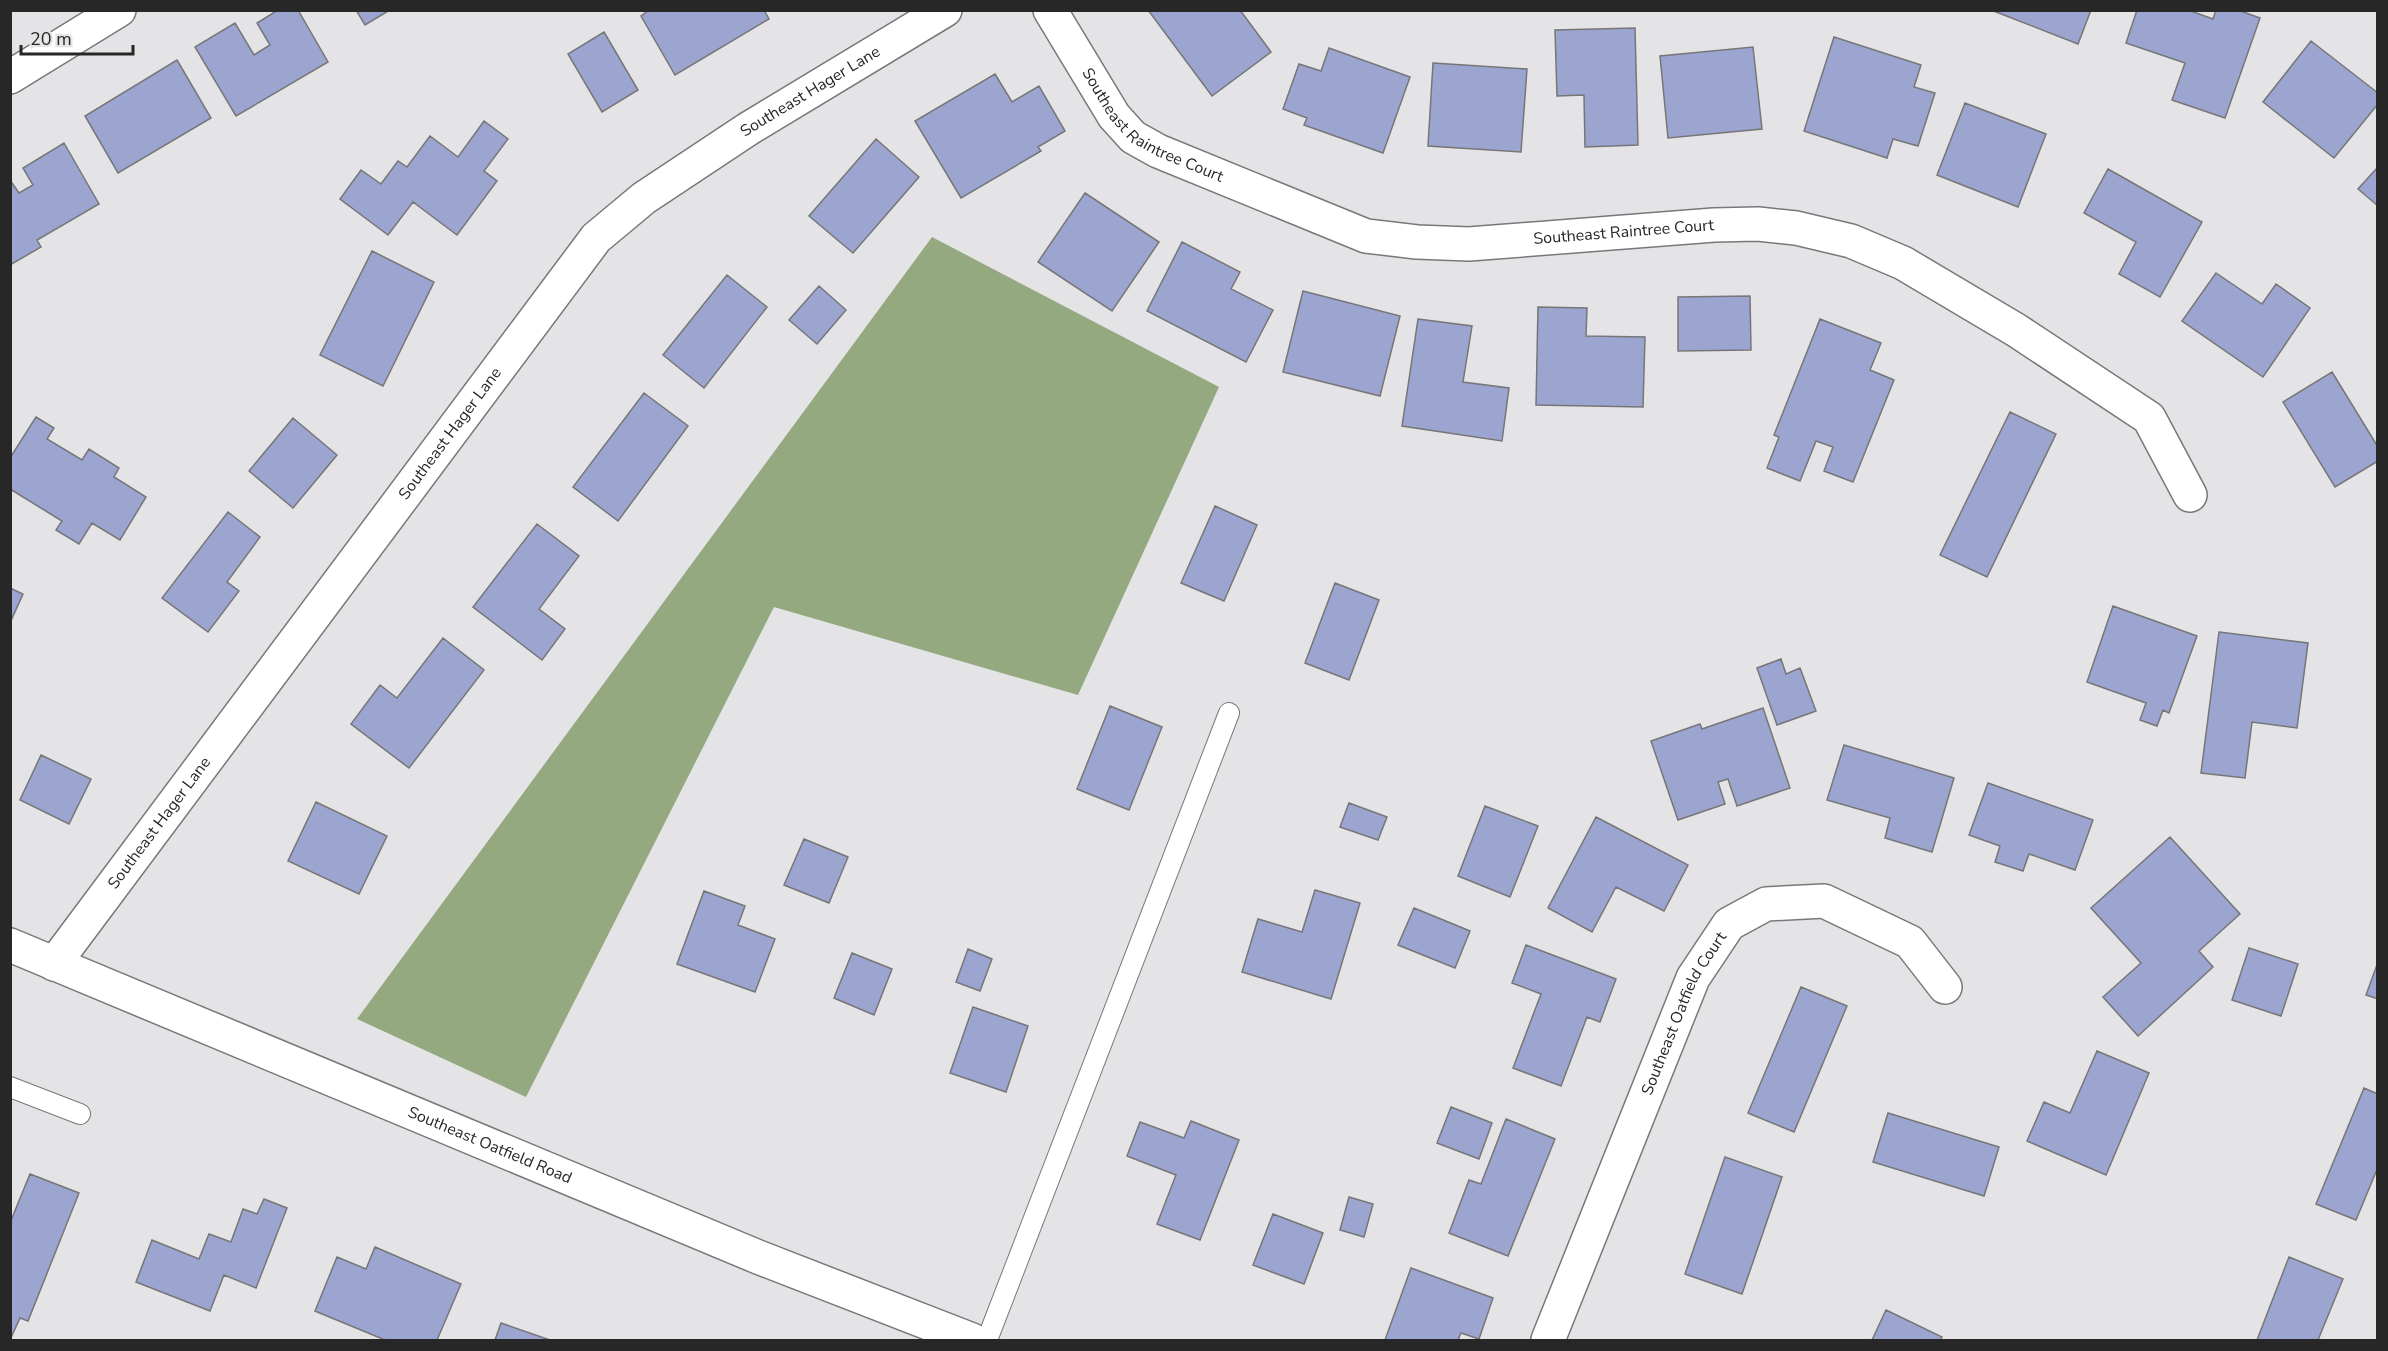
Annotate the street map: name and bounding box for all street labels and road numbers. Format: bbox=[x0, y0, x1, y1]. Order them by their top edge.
street label: Southeast Hager Lane bbox=[736, 41, 884, 142]
street label: Southeast Raintree Court bbox=[1076, 64, 1227, 188]
street label: Southeast Raintree Court bbox=[1533, 214, 1715, 250]
street label: Southeast Hager Lane bbox=[393, 363, 507, 504]
street label: Southeast Hager Lane bbox=[103, 752, 216, 894]
street label: Southeast Oatfield Court bbox=[1636, 927, 1732, 1098]
street label: Southeast Oatfield Road bbox=[404, 1101, 575, 1189]

